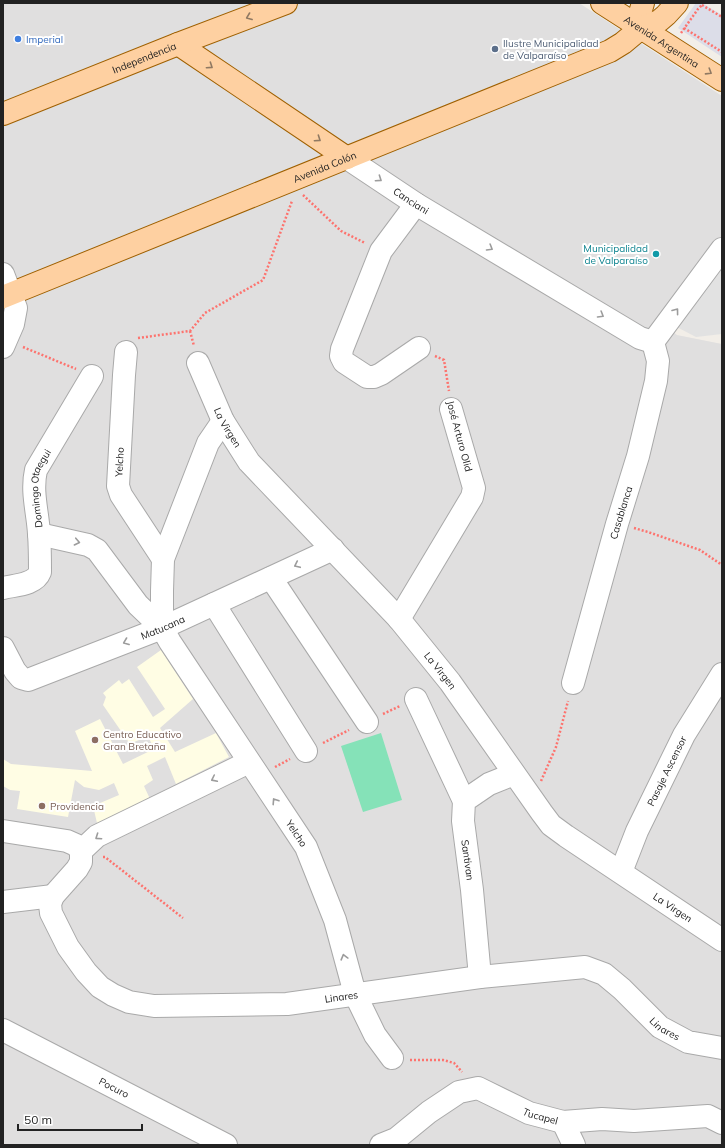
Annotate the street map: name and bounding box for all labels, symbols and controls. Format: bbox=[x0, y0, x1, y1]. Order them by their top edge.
one-way arrow bbox=[246, 12, 253, 20]
street label: Avenida Argentina bbox=[621, 13, 702, 71]
place label: Imperial bbox=[26, 33, 63, 46]
marker: Imperial bbox=[13, 34, 23, 44]
place label: Ilustre Municipalidad de Valparaíso bbox=[503, 37, 598, 62]
street label: Independencia bbox=[110, 39, 178, 77]
marker: Ilustre Municipalidad de Valparaíso bbox=[490, 44, 500, 54]
one-way arrow bbox=[206, 61, 213, 68]
one-way arrow bbox=[705, 67, 712, 75]
one-way arrow bbox=[314, 134, 321, 141]
street label: Avenida Colón bbox=[291, 148, 358, 186]
one-way arrow bbox=[375, 175, 382, 182]
street label: Canciani bbox=[390, 185, 431, 217]
place label: Municipalidad de Valparaíso bbox=[583, 242, 648, 267]
one-way arrow bbox=[486, 244, 493, 251]
marker: Municipalidad de Valparaíso bbox=[651, 249, 661, 259]
one-way arrow bbox=[671, 308, 679, 315]
one-way arrow bbox=[597, 311, 604, 318]
street label: José Arturo Olid bbox=[444, 399, 475, 473]
street label: La Virgen bbox=[211, 405, 244, 450]
street label: Domingo Otaegui bbox=[28, 447, 54, 528]
street label: Yelcho bbox=[112, 447, 127, 478]
street label: Casablanca bbox=[607, 485, 635, 541]
one-way arrow bbox=[74, 538, 81, 546]
one-way arrow bbox=[294, 560, 302, 568]
street label: Matucana bbox=[139, 612, 187, 643]
one-way arrow bbox=[122, 638, 129, 646]
street label: La Virgen bbox=[421, 649, 459, 692]
place label: Centro Educativo Gran Bretaña bbox=[103, 728, 182, 753]
street label: Pasaje Ascensor bbox=[644, 734, 690, 808]
marker: Centro Educativo Gran Bretaña bbox=[90, 735, 100, 745]
one-way arrow bbox=[211, 774, 218, 782]
one-way arrow bbox=[272, 798, 280, 805]
place label: Providencia bbox=[50, 800, 104, 813]
marker: Providencia bbox=[37, 801, 47, 811]
street label: Yelcho bbox=[282, 817, 310, 850]
one-way arrow bbox=[95, 832, 102, 839]
street label: Santivan bbox=[458, 839, 477, 881]
street label: La Virgen bbox=[651, 890, 695, 925]
one-way arrow bbox=[341, 953, 349, 960]
street label: Linares bbox=[324, 988, 359, 1006]
street label: Linares bbox=[647, 1014, 682, 1044]
street label: Pocuro bbox=[97, 1075, 131, 1101]
street label: Tucapel bbox=[521, 1105, 559, 1127]
scale bar bbox=[18, 1106, 142, 1132]
text: 50 m bbox=[24, 1112, 52, 1127]

